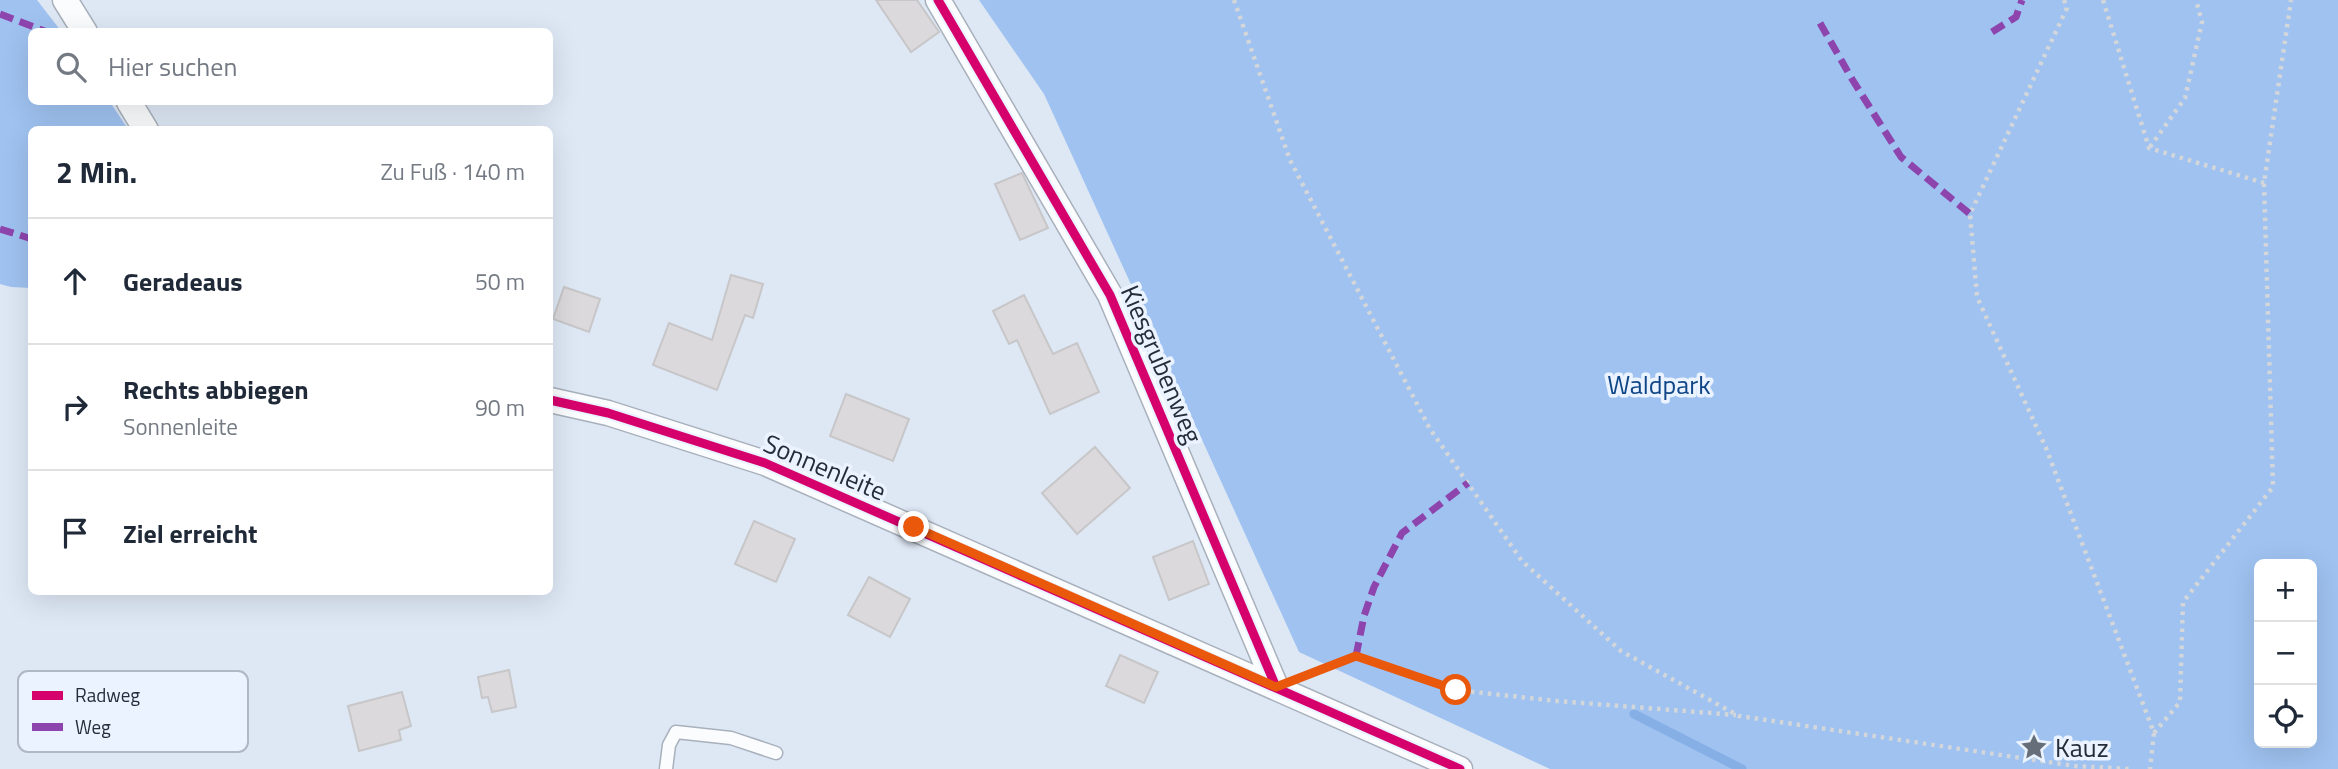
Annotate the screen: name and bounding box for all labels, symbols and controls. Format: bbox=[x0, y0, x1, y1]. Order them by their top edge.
search box bbox=[28, 28, 553, 105]
text: Hier suchen bbox=[108, 47, 237, 86]
icon: search bbox=[52, 48, 90, 86]
text: 2 Min. bbox=[56, 149, 137, 195]
text: Zu Fuß · 140 m bbox=[381, 154, 525, 189]
icon: ahead bbox=[56, 262, 94, 300]
text: Geradeaus bbox=[123, 262, 243, 301]
text: 50 m bbox=[475, 264, 525, 299]
street label: Kiesgrubenweg bbox=[1111, 279, 1213, 449]
park label: Waldpark bbox=[1607, 365, 1711, 404]
text: Rechts abbiegen bbox=[123, 370, 309, 409]
icon: right bbox=[56, 388, 94, 426]
text: 90 m bbox=[475, 390, 525, 425]
text: Sonnenleite bbox=[123, 409, 238, 444]
street label: Sonnenleite bbox=[758, 424, 892, 510]
route end bbox=[898, 511, 929, 542]
icon: arrive bbox=[56, 514, 94, 552]
text: Ziel erreicht bbox=[123, 514, 258, 553]
map controls bbox=[2254, 559, 2317, 748]
button: + bbox=[2254, 559, 2317, 622]
button: − bbox=[2254, 622, 2317, 685]
legend bbox=[18, 671, 248, 752]
route start bbox=[1440, 674, 1471, 705]
text: Radweg bbox=[75, 680, 140, 709]
button: locate bbox=[2254, 685, 2317, 748]
text: Weg bbox=[75, 712, 111, 741]
place label: Kauz bbox=[2055, 728, 2108, 767]
place icon: Kauz bbox=[2019, 732, 2049, 762]

